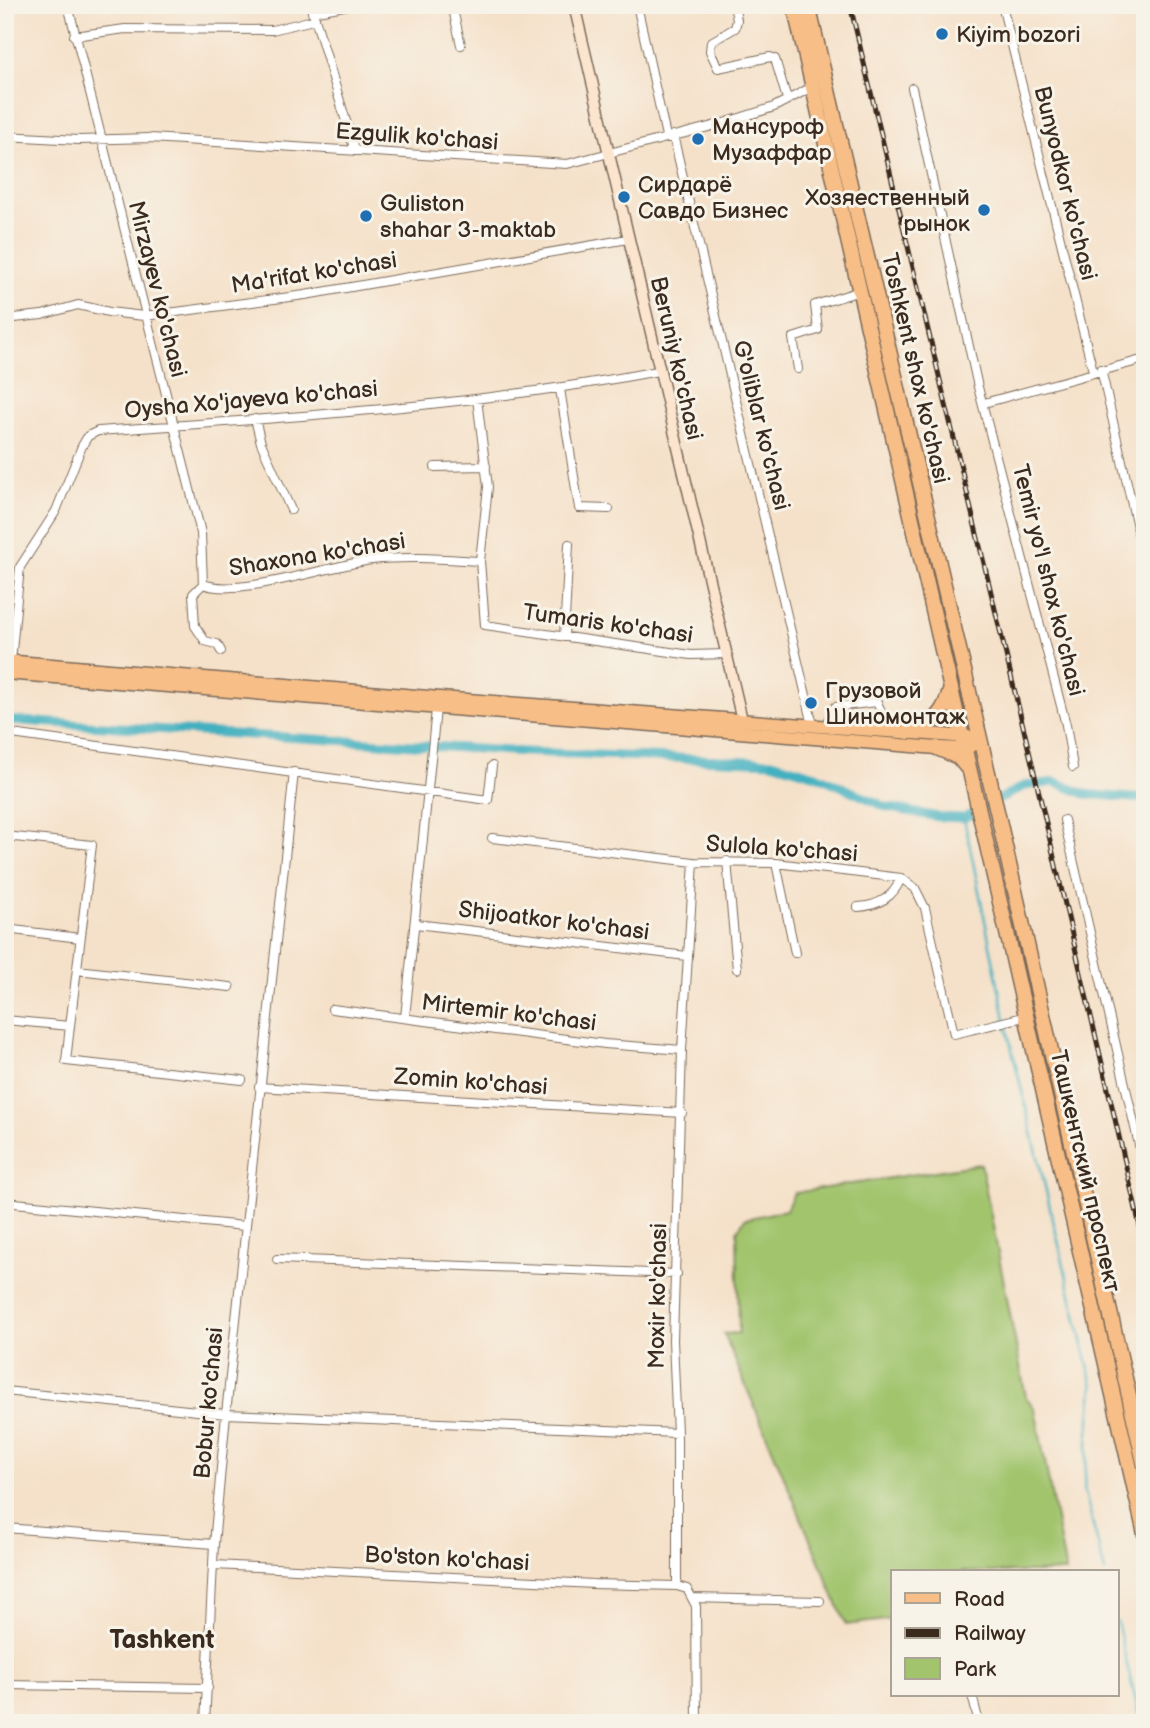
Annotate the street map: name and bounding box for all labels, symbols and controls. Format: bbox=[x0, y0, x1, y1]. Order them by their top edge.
place label: Kiyim bozori bbox=[956, 21, 1081, 49]
marker: Kiyim bozori bbox=[934, 26, 950, 42]
street label: Bunyodkor ko'chasi bbox=[1027, 83, 1103, 283]
place label: Мансуроф Музаффар bbox=[712, 113, 832, 167]
street label: Ezgulik ko'chasi bbox=[335, 117, 499, 157]
marker: Мансуроф Музаффар bbox=[690, 131, 706, 147]
place label: Сирдарё Савдо Бизнес bbox=[638, 171, 788, 225]
place label: Хозяественный рынок bbox=[805, 184, 971, 238]
marker: Сирдарё Савдо Бизнес bbox=[616, 189, 632, 205]
place label: Guliston shahar 3-maktab bbox=[380, 190, 556, 244]
street label: Mirzayev ko'chasi bbox=[122, 198, 192, 380]
marker: Хозяественный рынок bbox=[976, 202, 992, 218]
marker: Guliston shahar 3-maktab bbox=[358, 208, 374, 224]
street label: Ma'rifat ko'chasi bbox=[229, 246, 399, 300]
street label: Toshkent shox ko'chasi bbox=[875, 250, 955, 486]
street label: Beruniy ko'chasi bbox=[644, 274, 708, 443]
street label: G'oliblar ko'chasi bbox=[726, 337, 796, 513]
street label: Oysha Xo'jayeva ko'chasi bbox=[123, 375, 379, 425]
street label: Temir yo'l shox ko'chasi bbox=[1006, 462, 1090, 699]
street label: Shaxona ko'chasi bbox=[227, 527, 407, 583]
street label: Tumaris ko'chasi bbox=[521, 598, 695, 650]
place label: Грузовой Шиномонтаж bbox=[825, 677, 965, 731]
marker: Грузовой Шиномонтаж bbox=[803, 695, 819, 711]
street label: Sulola ko'chasi bbox=[705, 830, 859, 868]
street label: Shijoatkor ko'chasi bbox=[457, 895, 651, 947]
street label: Mirtemir ko'chasi bbox=[420, 988, 598, 1038]
street label: Ташкентский проспект bbox=[1044, 1048, 1127, 1295]
street label: Zomin ko'chasi bbox=[392, 1063, 549, 1101]
street label: Moxir ko'chasi bbox=[643, 1223, 673, 1369]
street label: Bobur ko'chasi bbox=[188, 1326, 230, 1480]
street label: Bo'ston ko'chasi bbox=[364, 1541, 530, 1577]
legend bbox=[891, 1570, 1118, 1696]
text: Road bbox=[954, 1587, 1005, 1612]
text: Railway bbox=[954, 1621, 1026, 1646]
district label: Tashkent bbox=[109, 1625, 215, 1656]
text: Park bbox=[954, 1657, 997, 1682]

